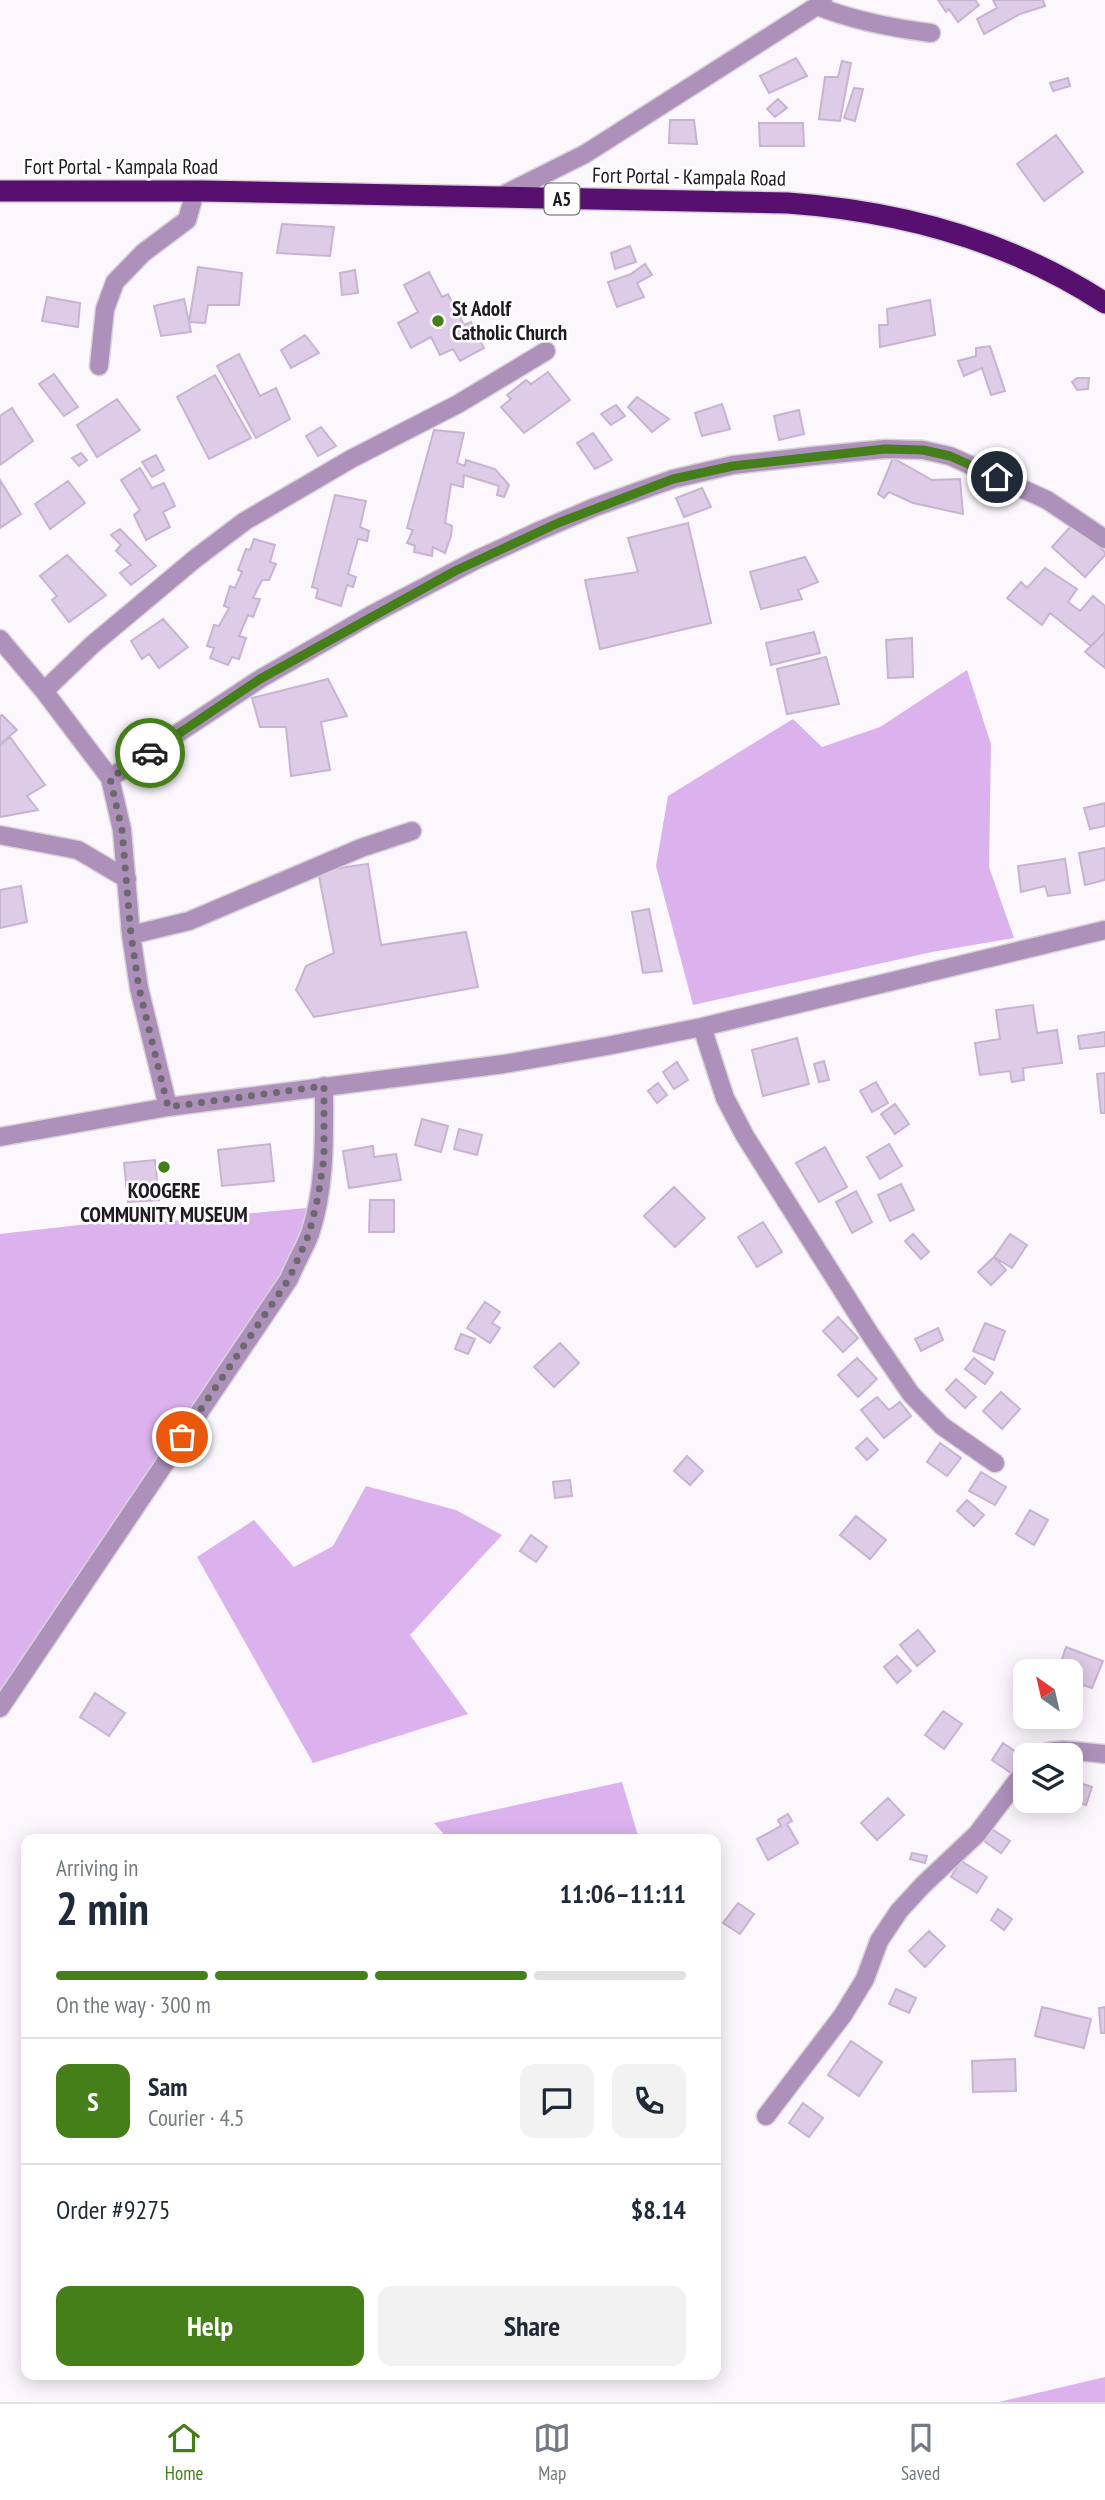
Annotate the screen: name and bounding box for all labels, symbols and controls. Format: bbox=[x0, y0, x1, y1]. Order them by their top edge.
street label: Fort Portal - Kampala Road bbox=[24, 153, 218, 180]
street label: Fort Portal - Kampala Road bbox=[592, 161, 786, 192]
road number: A5 bbox=[544, 183, 580, 214]
place label: St Adolf Catholic Church bbox=[452, 295, 567, 346]
marker: St Adolf Catholic Church bbox=[430, 313, 446, 329]
pin bbox=[967, 447, 1027, 507]
icon: home bbox=[978, 458, 1016, 496]
courier bbox=[115, 718, 185, 788]
icon: car bbox=[131, 734, 169, 772]
marker: KOOGERE COMMUNITY MUSEUM bbox=[156, 1159, 172, 1175]
place label: KOOGERE COMMUNITY MUSEUM bbox=[80, 1177, 248, 1228]
pin bbox=[152, 1407, 212, 1467]
icon: bag bbox=[163, 1418, 201, 1456]
north arrow bbox=[1013, 1659, 1083, 1729]
map controls bbox=[1013, 1659, 1083, 1813]
button: layers bbox=[1013, 1743, 1083, 1813]
text: Arriving in bbox=[56, 1853, 138, 1882]
text: 11:06–11:11 bbox=[559, 1877, 686, 1910]
text: 2 min bbox=[56, 1878, 149, 1938]
text: On the way · 300 m bbox=[56, 1990, 211, 2019]
button: chat bbox=[520, 2064, 594, 2138]
button: phone bbox=[612, 2064, 686, 2138]
text: Sam bbox=[148, 2070, 187, 2103]
text: S bbox=[87, 2085, 99, 2118]
text: Courier · 4.5 bbox=[148, 2103, 244, 2132]
text: Order #9275 bbox=[56, 2193, 171, 2226]
text: $8.14 bbox=[631, 2193, 686, 2226]
button: Help bbox=[56, 2286, 364, 2366]
button: Share bbox=[378, 2286, 686, 2366]
tab: Home bbox=[165, 2419, 203, 2485]
tab: Map bbox=[533, 2419, 571, 2485]
tab: Saved bbox=[901, 2419, 940, 2485]

